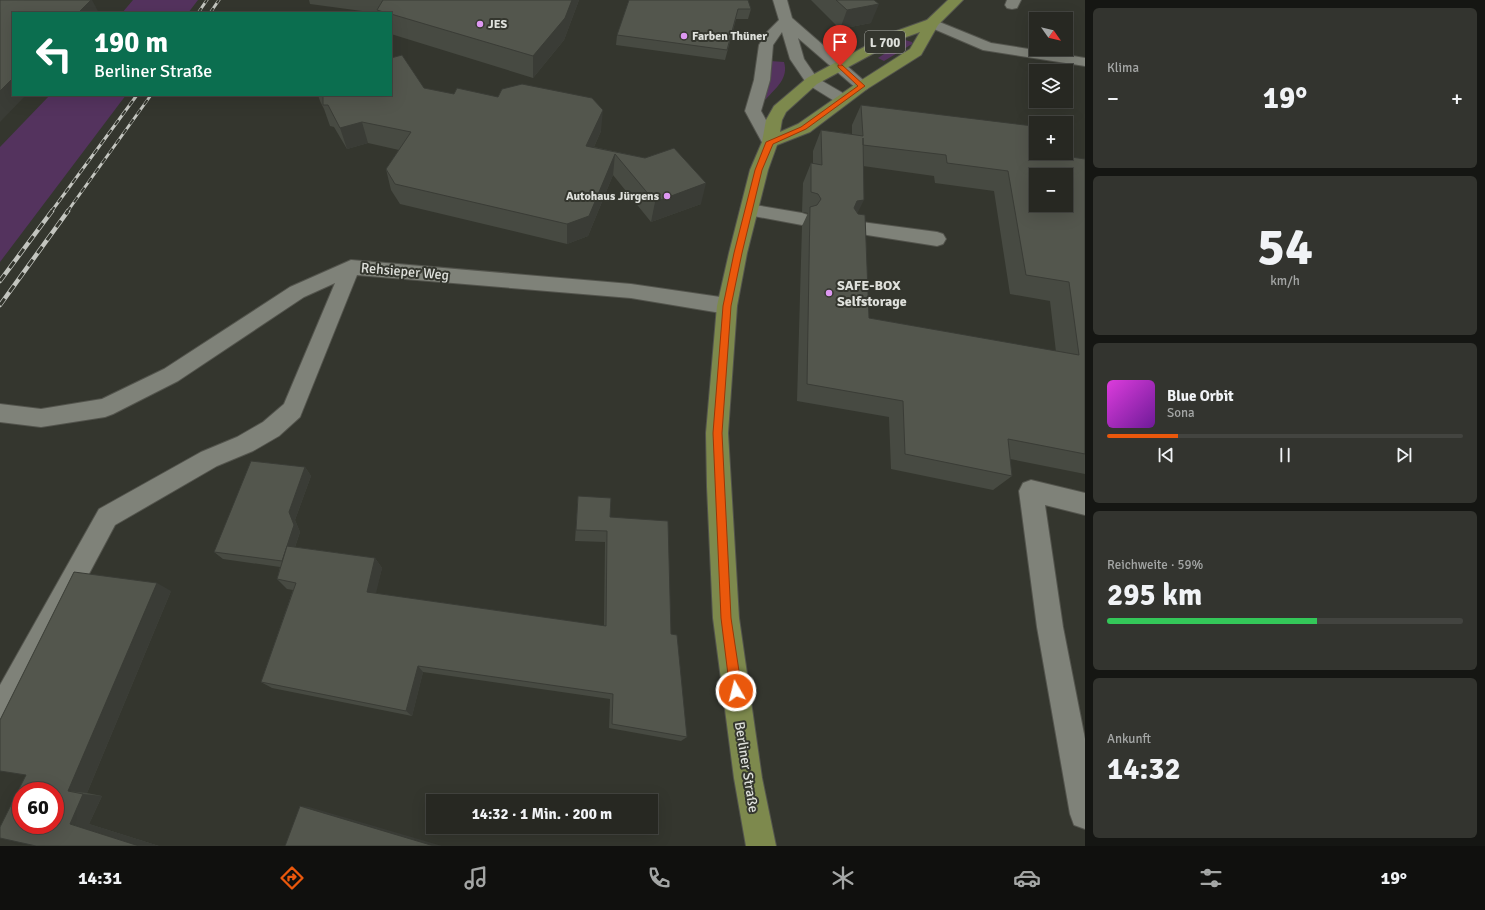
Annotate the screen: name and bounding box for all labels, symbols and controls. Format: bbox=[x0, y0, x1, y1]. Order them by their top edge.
north arrow bbox=[1029, 12, 1073, 56]
map controls bbox=[1029, 12, 1073, 212]
place label: JES bbox=[488, 17, 508, 32]
marker: JES bbox=[475, 19, 485, 29]
pin bbox=[823, 25, 857, 66]
text: 190 m bbox=[94, 26, 168, 60]
icon: left bbox=[28, 28, 80, 80]
place label: Farben Thüner bbox=[692, 29, 767, 44]
marker: Farben Thüner bbox=[679, 31, 689, 41]
icon: arrive bbox=[829, 31, 851, 53]
road number: L 700 bbox=[865, 31, 905, 53]
text: Berliner Straße bbox=[94, 60, 212, 82]
text: Klima bbox=[1107, 60, 1139, 76]
button: layers bbox=[1029, 64, 1073, 108]
text: 19° bbox=[1263, 80, 1307, 117]
text: − bbox=[1107, 85, 1119, 112]
text: + bbox=[1451, 85, 1463, 112]
button: + bbox=[1029, 116, 1073, 160]
button: − bbox=[1029, 168, 1073, 212]
place label: Autohaus Jürgens bbox=[566, 189, 660, 204]
marker: Autohaus Jürgens bbox=[662, 191, 672, 201]
text: 54 bbox=[1257, 215, 1313, 279]
street label: Rehsieper Weg bbox=[360, 259, 450, 284]
text: km/h bbox=[1270, 273, 1300, 289]
place label: SAFE-BOX Selfstorage bbox=[837, 277, 907, 310]
marker: SAFE-BOX Selfstorage bbox=[824, 288, 834, 298]
text: Blue Orbit bbox=[1167, 387, 1234, 405]
text: Sona bbox=[1167, 405, 1195, 421]
icon: previous bbox=[1155, 444, 1177, 466]
icon: pause bbox=[1274, 444, 1296, 466]
icon: next bbox=[1393, 444, 1415, 466]
text: Reichweite · 59% bbox=[1107, 557, 1203, 573]
text: 295 km bbox=[1107, 577, 1202, 614]
position arrow bbox=[715, 670, 757, 712]
street label: Berliner Straße bbox=[731, 720, 762, 814]
text: Ankunft bbox=[1107, 731, 1151, 747]
text: 14:32 bbox=[1107, 751, 1181, 788]
speed limit sign: 60 bbox=[12, 782, 64, 834]
text: 14:32 · 1 Min. · 200 m bbox=[472, 805, 612, 823]
icon: directions bbox=[278, 864, 306, 892]
icon: music bbox=[462, 864, 490, 892]
icon: phone bbox=[645, 864, 673, 892]
icon: climate bbox=[829, 864, 857, 892]
icon: car bbox=[1013, 864, 1041, 892]
icon: filters bbox=[1197, 864, 1225, 892]
text: 14:31 bbox=[78, 867, 122, 889]
text: 19° bbox=[1380, 867, 1407, 889]

